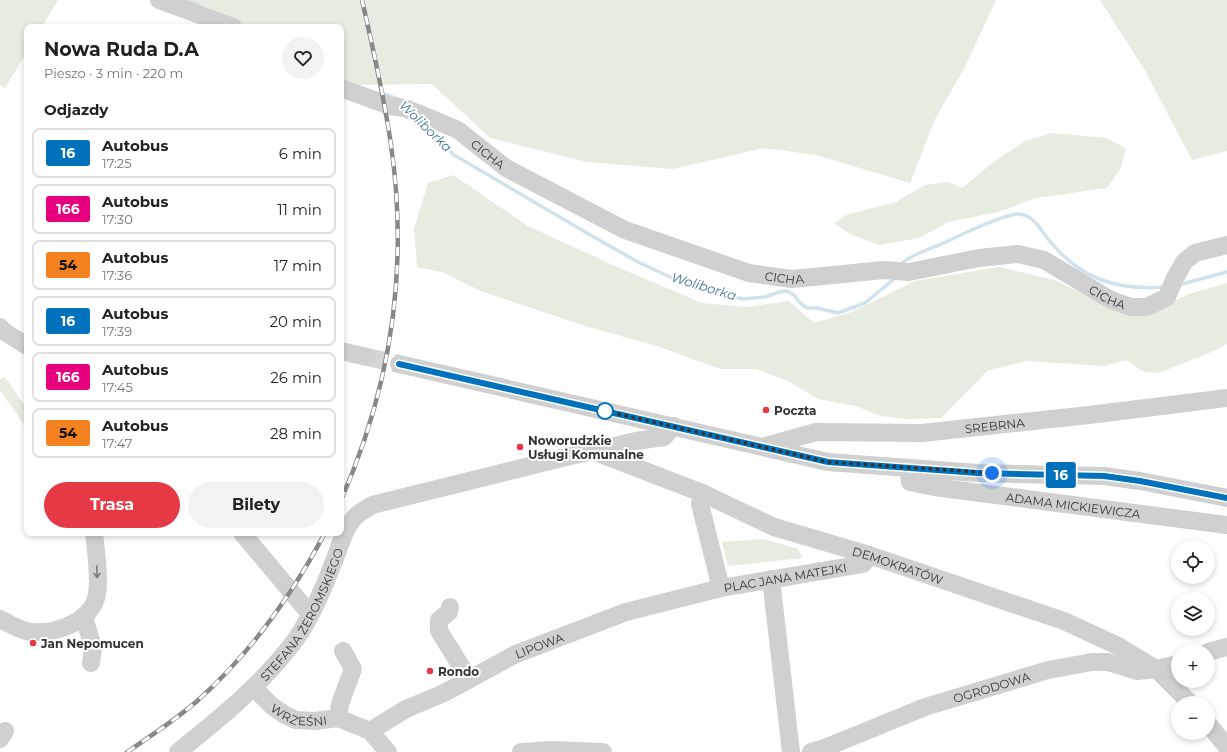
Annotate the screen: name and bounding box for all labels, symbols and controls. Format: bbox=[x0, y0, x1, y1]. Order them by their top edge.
button: heart bbox=[282, 37, 324, 79]
text: Nowa Ruda D.A bbox=[44, 38, 199, 61]
text: Pieszo · 3 min · 220 m bbox=[44, 65, 183, 81]
water label: Woliborka bbox=[396, 97, 456, 155]
text: Odjazdy bbox=[44, 100, 108, 119]
text: Autobus bbox=[102, 136, 168, 155]
street label: CICHA bbox=[468, 136, 508, 172]
text: 16 bbox=[61, 144, 75, 162]
text: 6 min bbox=[279, 144, 322, 163]
text: 17:25 bbox=[102, 155, 132, 171]
text: Autobus bbox=[102, 192, 168, 211]
text: 166 bbox=[56, 200, 80, 218]
text: 11 min bbox=[277, 200, 322, 219]
text: 17:30 bbox=[102, 211, 133, 227]
text: Autobus bbox=[102, 248, 168, 267]
text: 54 bbox=[59, 256, 77, 274]
text: 17 min bbox=[274, 256, 322, 275]
text: 17:36 bbox=[102, 267, 132, 283]
street label: CICHA bbox=[764, 268, 805, 287]
water label: Woliborka bbox=[670, 269, 739, 303]
street label: CICHA bbox=[1086, 281, 1128, 312]
text: Autobus bbox=[102, 304, 168, 323]
text: 16 bbox=[61, 312, 75, 330]
text: 20 min bbox=[270, 312, 322, 331]
text: 17:39 bbox=[102, 323, 132, 339]
text: Autobus bbox=[102, 360, 168, 379]
text: 166 bbox=[56, 368, 80, 386]
text: 26 min bbox=[270, 368, 322, 387]
text: 17:45 bbox=[102, 379, 133, 395]
unlabelled marker bbox=[596, 402, 614, 420]
place label: Poczta bbox=[774, 403, 817, 418]
marker: Poczta bbox=[761, 405, 771, 415]
street label: SREBRNA bbox=[964, 414, 1026, 436]
text: Autobus bbox=[102, 416, 168, 435]
text: 54 bbox=[59, 424, 77, 442]
text: 28 min bbox=[270, 424, 322, 443]
place label: Noworudzkie Usługi Komunalne bbox=[528, 433, 644, 462]
text: 17:47 bbox=[102, 435, 132, 451]
marker: Noworudzkie Usługi Komunalne bbox=[515, 442, 525, 452]
line badge: 16 bbox=[1043, 462, 1079, 488]
your location bbox=[982, 463, 1002, 483]
text: 16 bbox=[1054, 466, 1068, 484]
button: Trasa bbox=[44, 482, 180, 528]
button: Bilety bbox=[188, 482, 324, 528]
street label: ADAMA MICKIEWICZA bbox=[1005, 489, 1142, 521]
map controls bbox=[1171, 540, 1215, 740]
button: locate bbox=[1171, 540, 1215, 584]
street label: DEMOKRATÓW bbox=[851, 543, 945, 587]
street label: STEFANA ŻEROMSKIEGO bbox=[257, 546, 346, 684]
street label: PLAC JANA MATEJKI bbox=[722, 559, 848, 595]
one-way arrow bbox=[93, 565, 101, 578]
button: layers bbox=[1171, 592, 1215, 636]
street label: LIPOWA bbox=[513, 629, 566, 661]
place label: Jan Nepomucen bbox=[40, 636, 144, 651]
marker: Jan Nepomucen bbox=[28, 638, 38, 648]
button: + bbox=[1171, 644, 1215, 688]
place label: Rondo bbox=[438, 664, 479, 679]
marker: Rondo bbox=[425, 666, 435, 676]
street label: OGRODOWA bbox=[951, 668, 1032, 706]
button: − bbox=[1171, 696, 1215, 740]
street label: WRZEŚNI bbox=[268, 700, 328, 729]

